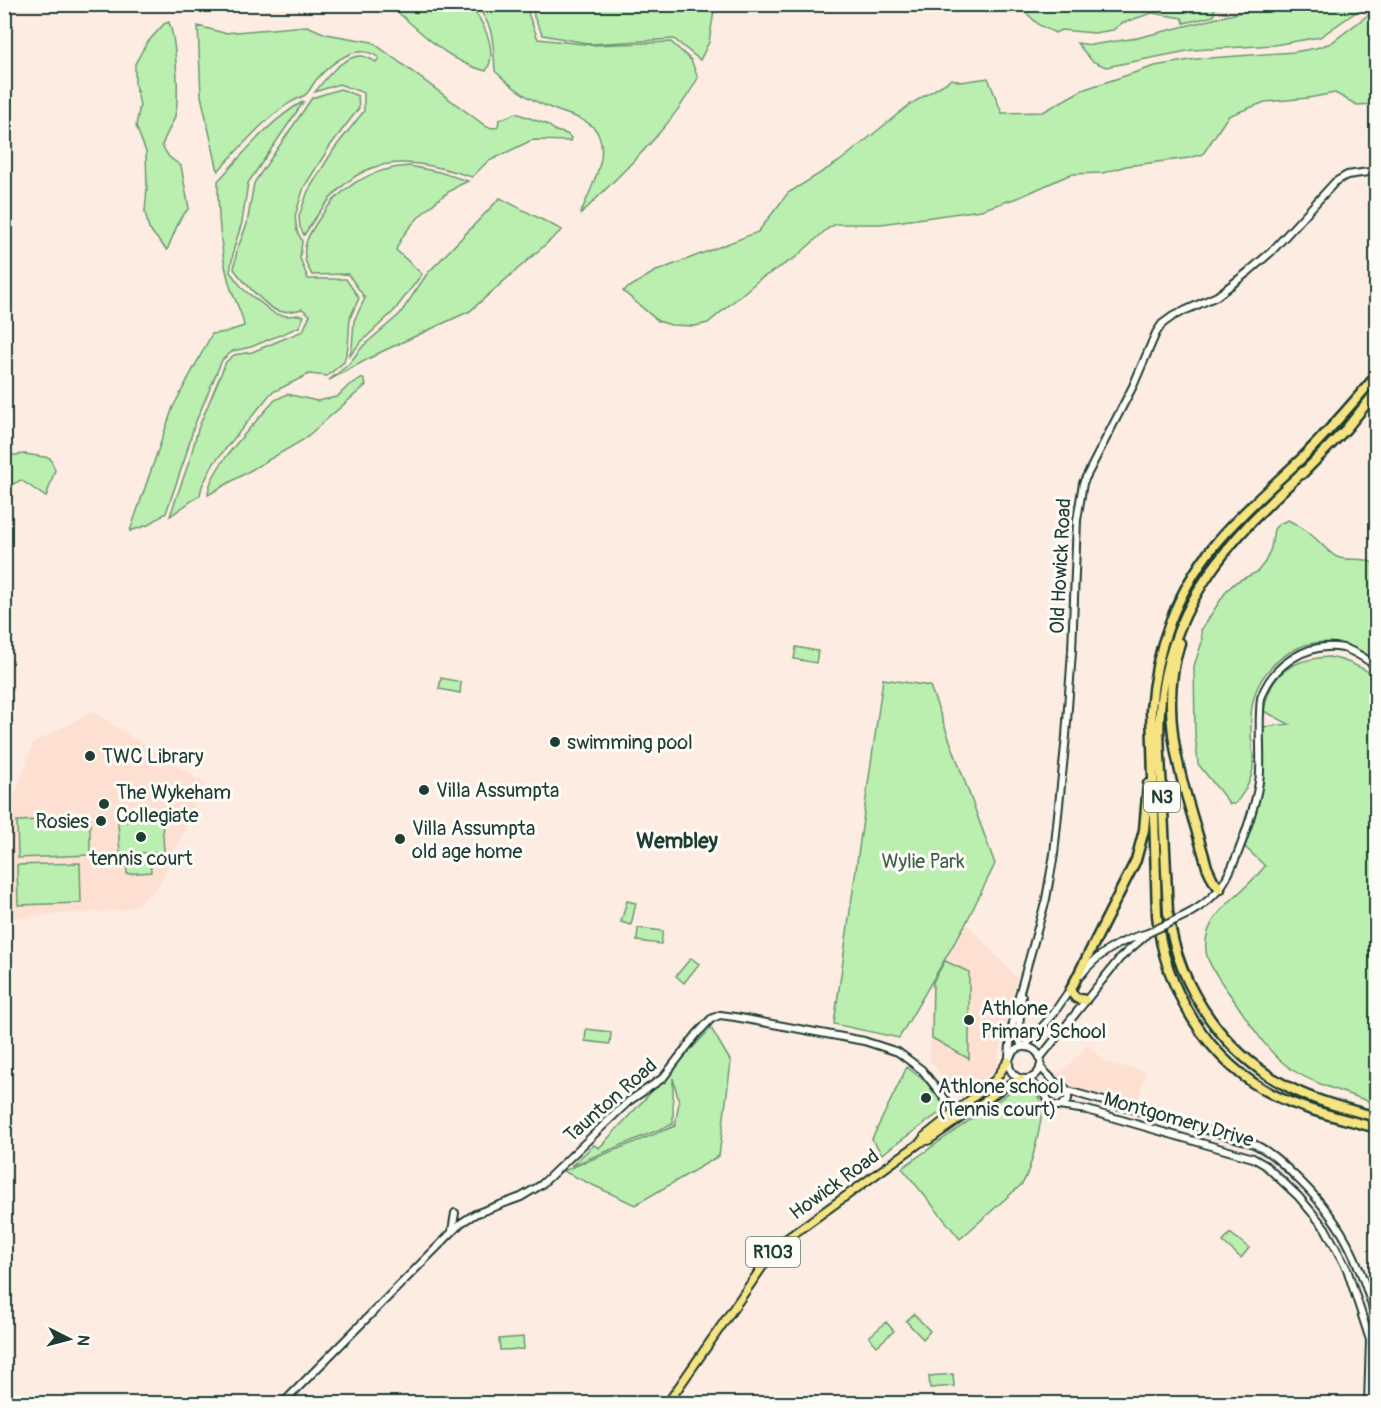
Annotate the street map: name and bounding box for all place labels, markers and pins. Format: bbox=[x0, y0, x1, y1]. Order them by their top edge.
place label: swimming pool bbox=[567, 730, 693, 755]
marker: swimming pool bbox=[548, 735, 562, 749]
place label: TWC Library bbox=[102, 744, 204, 769]
marker: TWC Library bbox=[83, 749, 97, 763]
place label: Villa Assumpta bbox=[436, 778, 559, 803]
place label: The Wykeham Collegiate bbox=[116, 780, 231, 828]
marker: Villa Assumpta bbox=[417, 783, 431, 797]
marker: The Wykeham Collegiate bbox=[97, 797, 111, 811]
place label: Rosies bbox=[35, 809, 89, 834]
marker: Rosies bbox=[94, 814, 108, 828]
place label: Villa Assumpta old age home bbox=[412, 816, 535, 864]
marker: tennis court bbox=[134, 830, 148, 844]
marker: Villa Assumpta old age home bbox=[393, 832, 407, 846]
place label: tennis court bbox=[88, 846, 194, 871]
place label: Athlone Primary School bbox=[981, 996, 1106, 1044]
marker: Athlone Primary School bbox=[962, 1013, 976, 1027]
place label: Athlone school (Tennis court) bbox=[938, 1074, 1064, 1122]
marker: Athlone school (Tennis court) bbox=[919, 1091, 933, 1105]

